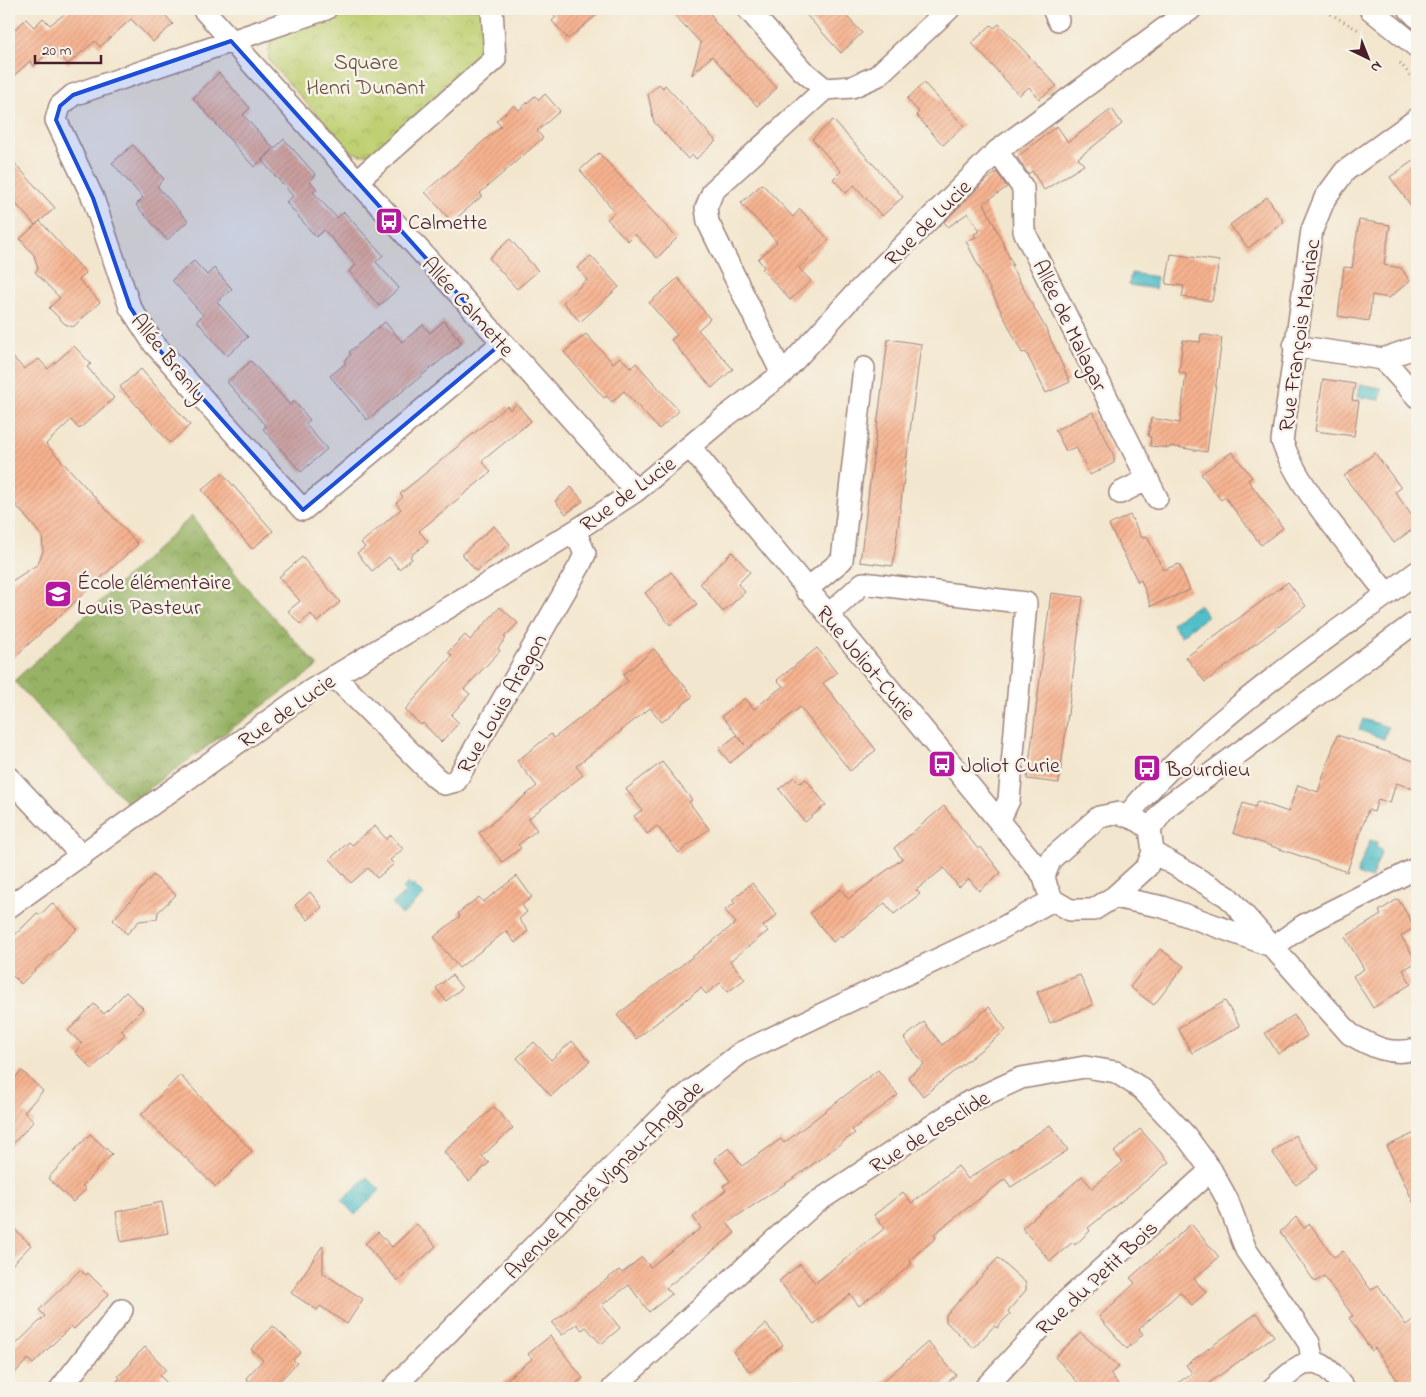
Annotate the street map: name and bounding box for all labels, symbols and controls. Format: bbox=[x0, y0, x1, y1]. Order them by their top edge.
scale bar bbox=[35, 32, 101, 64]
north arrow bbox=[1344, 32, 1394, 82]
text: 20 m bbox=[42, 40, 72, 62]
park label: Square Henri Dunant bbox=[306, 48, 426, 105]
text: N bbox=[1365, 56, 1386, 77]
street label: Rue de Lucie bbox=[878, 173, 980, 275]
bus stop icon: Calmette bbox=[374, 206, 404, 236]
place label: Calmette bbox=[408, 208, 487, 240]
street label: Rue François Mauriac bbox=[1272, 237, 1330, 434]
street label: Allée Calmette bbox=[413, 251, 521, 365]
street label: Allée de Malagar bbox=[1022, 255, 1114, 398]
street label: Allée Branly bbox=[121, 307, 214, 411]
street label: Rue de Lucie bbox=[574, 449, 684, 541]
place label: École élémentaire Louis Pasteur bbox=[77, 568, 231, 625]
school or university icon: École élémentaire Louis Pasteur bbox=[43, 579, 73, 609]
street label: Rue Joliot-Curie bbox=[807, 599, 923, 729]
street label: Rue Louis Aragon bbox=[450, 628, 558, 781]
street label: Rue de Lucie bbox=[233, 667, 343, 758]
bus stop icon: Joliot Curie bbox=[927, 749, 957, 779]
place label: Joliot Curie bbox=[961, 751, 1060, 783]
bus stop icon: Bourdieu bbox=[1132, 753, 1162, 783]
place label: Bourdieu bbox=[1165, 755, 1250, 787]
street label: Avenue André Vignau-Anglade bbox=[498, 1074, 713, 1289]
street label: Rue de Lesclide bbox=[864, 1084, 997, 1183]
street label: Rue du Petit Bois bbox=[1030, 1214, 1167, 1345]

